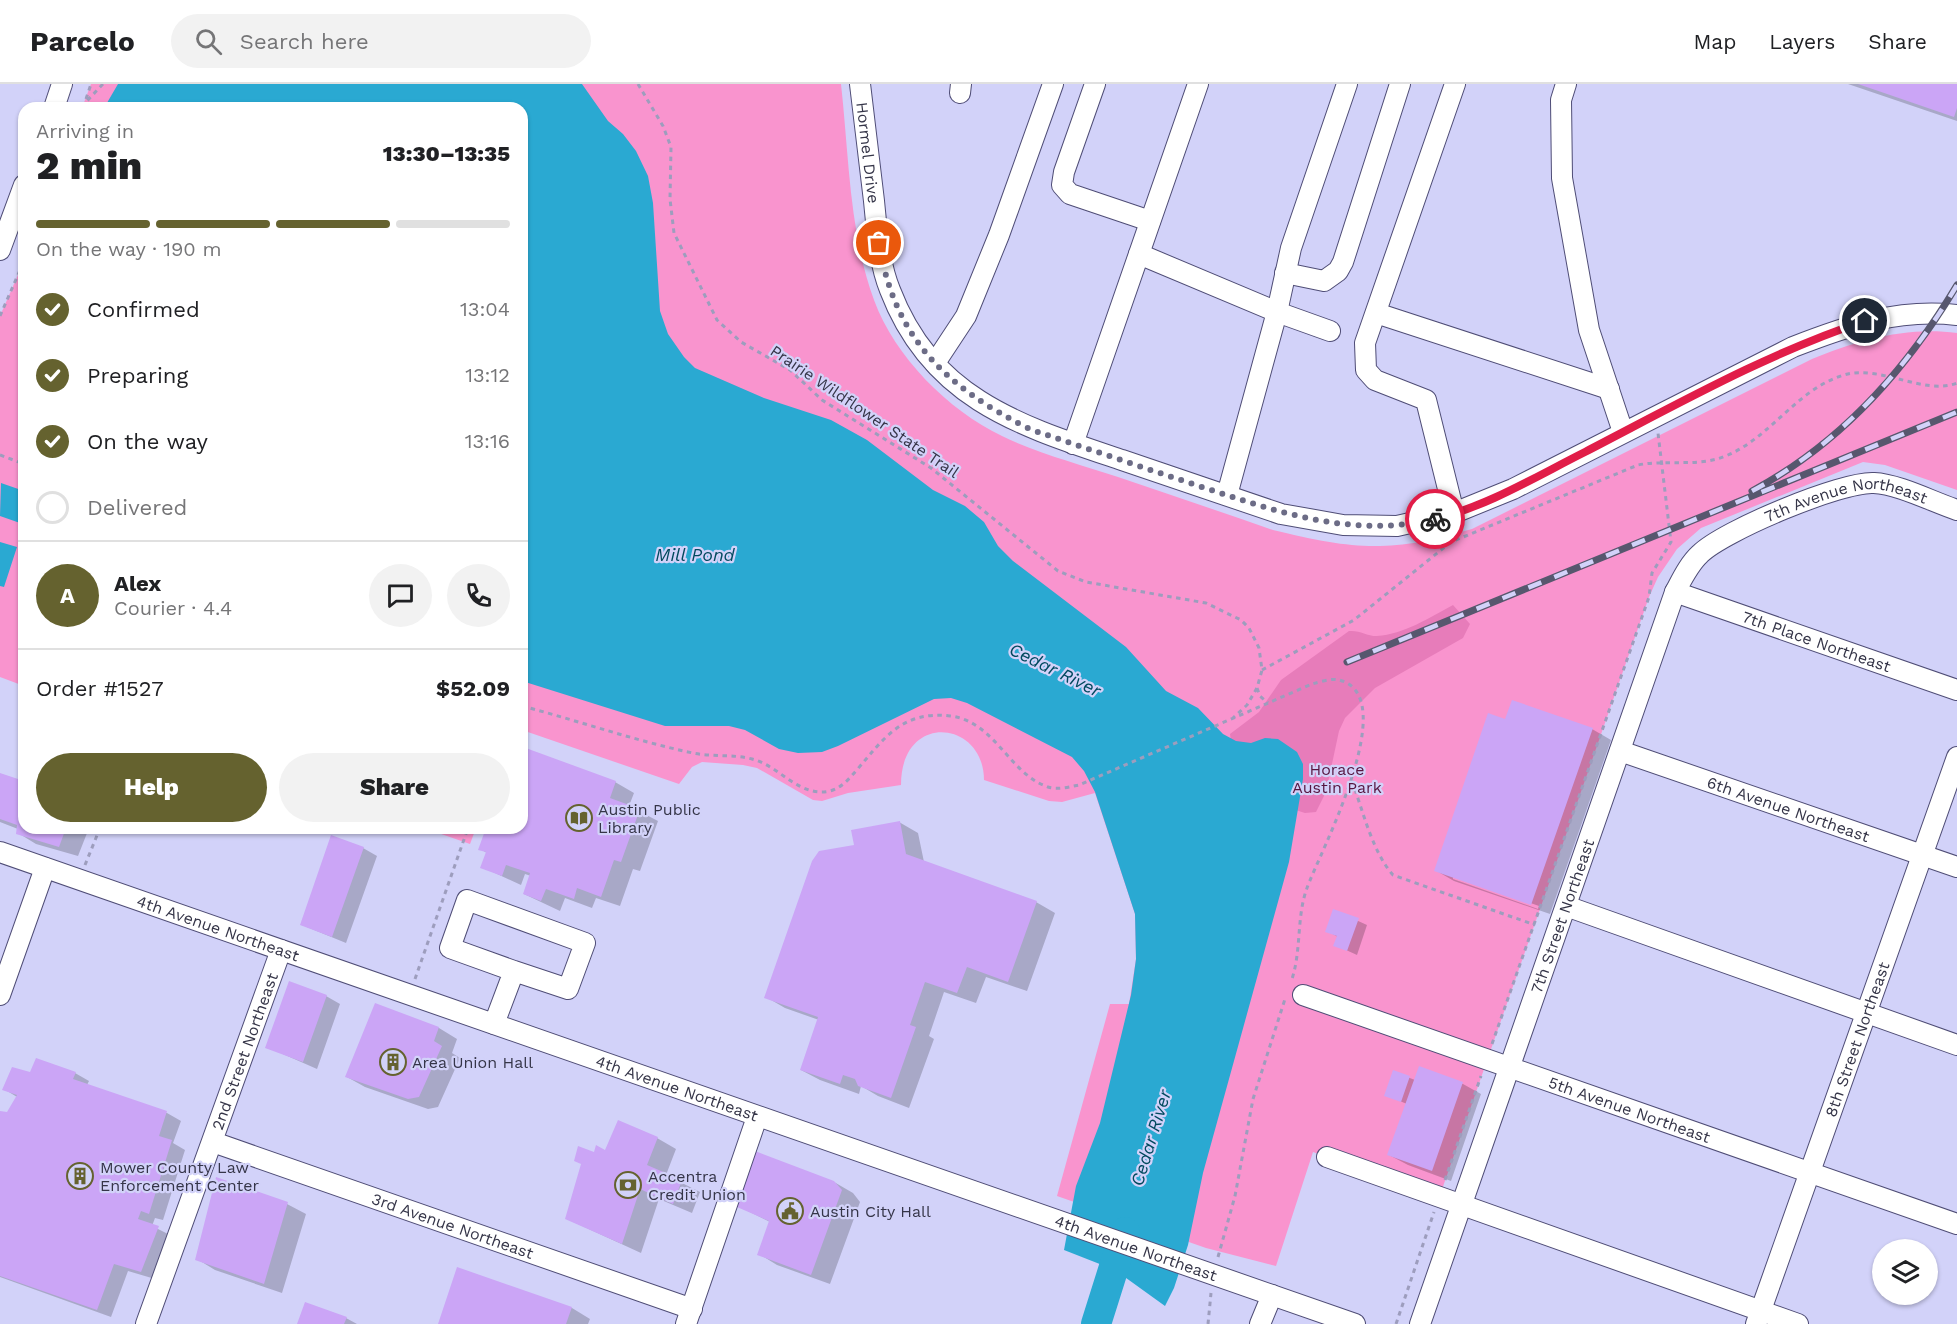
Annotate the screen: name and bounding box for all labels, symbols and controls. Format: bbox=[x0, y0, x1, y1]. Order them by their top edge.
search box bbox=[171, 14, 591, 68]
text: Parcelo bbox=[30, 25, 135, 58]
icon: search bbox=[192, 25, 225, 58]
text: Search here bbox=[240, 29, 369, 54]
text: Map bbox=[1693, 29, 1736, 54]
text: Layers bbox=[1769, 29, 1835, 54]
text: Share bbox=[1868, 29, 1927, 54]
street label: Hormel Drive bbox=[852, 101, 883, 204]
text: Arriving in bbox=[36, 119, 134, 143]
text: 13:30–13:35 bbox=[383, 141, 510, 166]
text: 2 min bbox=[36, 143, 142, 188]
pin bbox=[853, 217, 904, 268]
icon: bag bbox=[862, 226, 895, 259]
text: On the way · 190 m bbox=[36, 237, 222, 261]
icon: check bbox=[36, 293, 69, 326]
pin bbox=[1839, 295, 1890, 346]
text: Confirmed bbox=[87, 297, 200, 322]
text: 13:04 bbox=[460, 297, 510, 321]
icon: home bbox=[1848, 304, 1881, 337]
street label: Prairie Wildflower State Trail bbox=[767, 341, 963, 482]
icon: check bbox=[36, 359, 69, 392]
text: Preparing bbox=[87, 363, 188, 388]
text: 13:12 bbox=[465, 363, 510, 387]
icon: check bbox=[36, 425, 69, 458]
text: On the way bbox=[87, 429, 208, 454]
text: 13:16 bbox=[465, 429, 510, 453]
street label: 7th Avenue Northeast bbox=[1761, 474, 1931, 526]
courier bbox=[1405, 489, 1465, 549]
text: Delivered bbox=[87, 495, 187, 520]
icon: bike bbox=[1419, 503, 1452, 536]
water label: Mill Pond bbox=[655, 544, 736, 565]
button: chat bbox=[369, 564, 432, 627]
button: phone bbox=[447, 564, 510, 627]
text: Alex bbox=[114, 571, 161, 596]
text: A bbox=[60, 583, 75, 608]
text: Courier · 4.4 bbox=[114, 596, 232, 620]
street label: 7th Place Northeast bbox=[1740, 607, 1894, 676]
water label: Cedar River bbox=[1006, 638, 1105, 701]
text: Order #1527 bbox=[36, 676, 164, 701]
text: $52.09 bbox=[436, 676, 510, 701]
button: Help bbox=[36, 753, 267, 822]
button: Share bbox=[279, 753, 510, 822]
park label: Horace Austin Park bbox=[1292, 760, 1382, 797]
street label: 6th Avenue Northeast bbox=[1704, 773, 1872, 846]
place label: Austin Public Library bbox=[598, 800, 701, 837]
library icon: Austin Public Library bbox=[564, 803, 594, 833]
street label: 7th Street Northeast bbox=[1527, 836, 1598, 996]
street label: 4th Avenue Northeast bbox=[134, 891, 302, 966]
street label: 8th Street Northeast bbox=[1821, 959, 1894, 1120]
street label: 2nd Street Northeast bbox=[208, 970, 282, 1133]
building icon: Area Union Hall bbox=[378, 1047, 408, 1077]
street label: 4th Avenue Northeast bbox=[593, 1051, 761, 1125]
place label: Area Union Hall bbox=[412, 1053, 533, 1072]
street label: 5th Avenue Northeast bbox=[1546, 1073, 1713, 1147]
water label: Cedar River bbox=[1126, 1086, 1175, 1189]
place label: Mower County Law Enforcement Center bbox=[100, 1158, 259, 1195]
building icon: Mower County Law Enforcement Center bbox=[65, 1161, 95, 1191]
place label: Accentra Credit Union bbox=[648, 1167, 746, 1204]
bank icon: Accentra Credit Union bbox=[613, 1170, 643, 1200]
street label: 3rd Avenue Northeast bbox=[369, 1189, 536, 1263]
public building icon: Austin City Hall bbox=[775, 1196, 805, 1226]
place label: Austin City Hall bbox=[810, 1202, 931, 1221]
street label: 4th Avenue Northeast bbox=[1052, 1211, 1220, 1285]
map controls bbox=[1872, 1239, 1938, 1305]
button: layers bbox=[1872, 1239, 1938, 1305]

